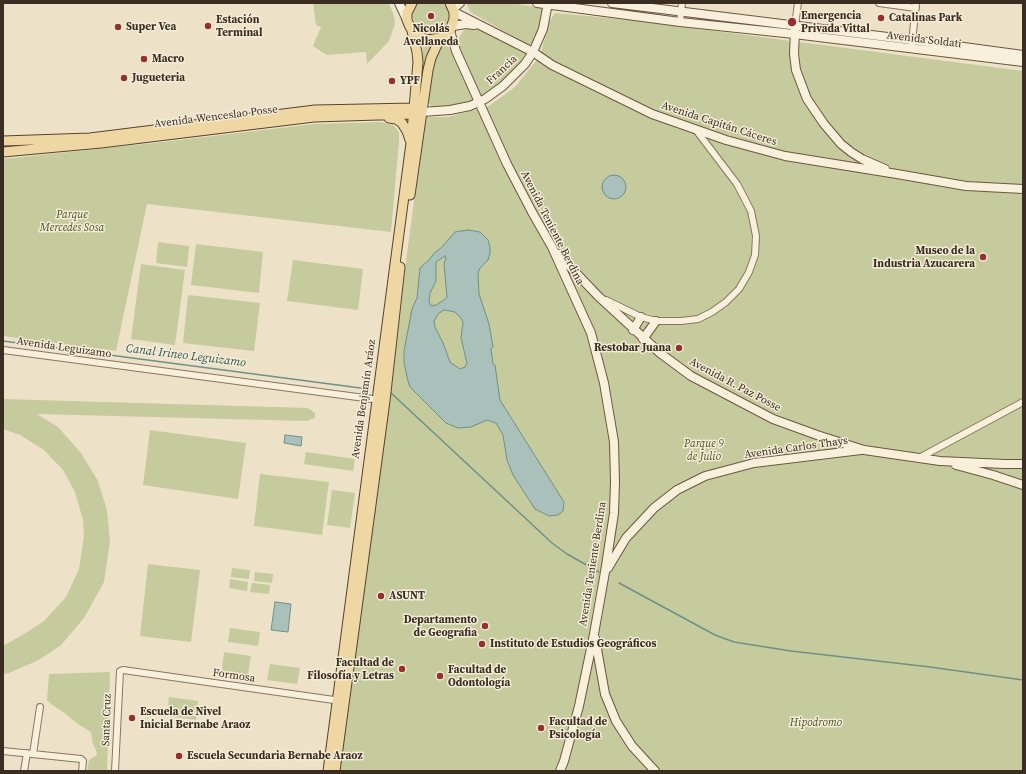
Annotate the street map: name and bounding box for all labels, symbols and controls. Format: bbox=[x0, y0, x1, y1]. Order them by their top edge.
place label: Emergencia Privada Vittal bbox=[801, 9, 870, 35]
marker: Nicolás Avellaneda bbox=[426, 11, 436, 21]
place label: Catalinas Park bbox=[889, 11, 962, 25]
place label: Estación Terminal bbox=[216, 13, 263, 39]
marker: Catalinas Park bbox=[876, 13, 886, 23]
marker: Emergencia Privada Vittal bbox=[786, 16, 798, 28]
place label: Super Vea bbox=[126, 20, 176, 34]
marker: Estación Terminal bbox=[203, 21, 213, 31]
marker: Super Vea bbox=[113, 22, 123, 32]
place label: Nicolás Avellaneda bbox=[403, 22, 459, 48]
street label: Avenida Soldati bbox=[886, 29, 962, 51]
place label: Macro bbox=[152, 52, 184, 66]
street label: Francia bbox=[484, 53, 520, 87]
marker: Macro bbox=[139, 54, 149, 64]
place label: Jugueteria bbox=[132, 71, 185, 85]
marker: Jugueteria bbox=[119, 73, 129, 83]
place label: YPF bbox=[400, 74, 420, 88]
marker: YPF bbox=[387, 76, 397, 86]
street label: Avenida Capitán Cáceres bbox=[660, 99, 778, 149]
street label: Avenida Wenceslao Posse bbox=[153, 103, 279, 131]
street label: Avenida Teniente Berdina bbox=[518, 169, 586, 287]
park label: Parque Mercedes Sosa bbox=[40, 208, 104, 234]
place label: Museo de la Industria Azucarera bbox=[873, 244, 975, 270]
marker: Museo de la Industria Azucarera bbox=[978, 252, 988, 262]
street label: Avenida Leguizamo bbox=[16, 335, 112, 361]
street label: Avenida Benjamín Aráoz bbox=[349, 338, 379, 460]
water label: Canal Irineo Leguizamo bbox=[125, 341, 247, 371]
place label: Restobar Juana bbox=[594, 341, 671, 355]
marker: Restobar Juana bbox=[674, 343, 684, 353]
street label: Avenida R. Paz Posse bbox=[687, 355, 783, 415]
street label: Avenida Carlos Thays bbox=[743, 434, 849, 462]
park label: Parque 9 de Julio bbox=[684, 437, 724, 463]
street label: Avenida Teniente Berdina bbox=[577, 501, 609, 627]
place label: ASUNT bbox=[389, 589, 425, 603]
marker: ASUNT bbox=[376, 591, 386, 601]
place label: Departamento de Geografia bbox=[404, 613, 477, 639]
marker: Departamento de Geografia bbox=[480, 621, 490, 631]
place label: Instituto de Estudios Geográficos bbox=[490, 637, 656, 651]
marker: Instituto de Estudios Geográficos bbox=[477, 639, 487, 649]
place label: Facultad de Filosofía y Letras bbox=[307, 656, 394, 682]
place label: Facultad de Odontología bbox=[448, 663, 510, 689]
marker: Facultad de Filosofía y Letras bbox=[397, 664, 407, 674]
street label: Formosa bbox=[212, 666, 256, 686]
marker: Facultad de Odontología bbox=[435, 671, 445, 681]
street label: Santa Cruz bbox=[99, 694, 115, 746]
place label: Escuela de Nivel Inicial Bernabe Araoz bbox=[140, 705, 250, 731]
marker: Escuela de Nivel Inicial Bernabe Araoz bbox=[127, 713, 137, 723]
place label: Facultad de Psicología bbox=[549, 715, 607, 741]
park label: Hipodromo bbox=[790, 716, 842, 730]
marker: Facultad de Psicología bbox=[536, 723, 546, 733]
place label: Escuela Secundaria Bernabe Araoz bbox=[187, 749, 363, 763]
marker: Escuela Secundaria Bernabe Araoz bbox=[174, 751, 184, 761]

